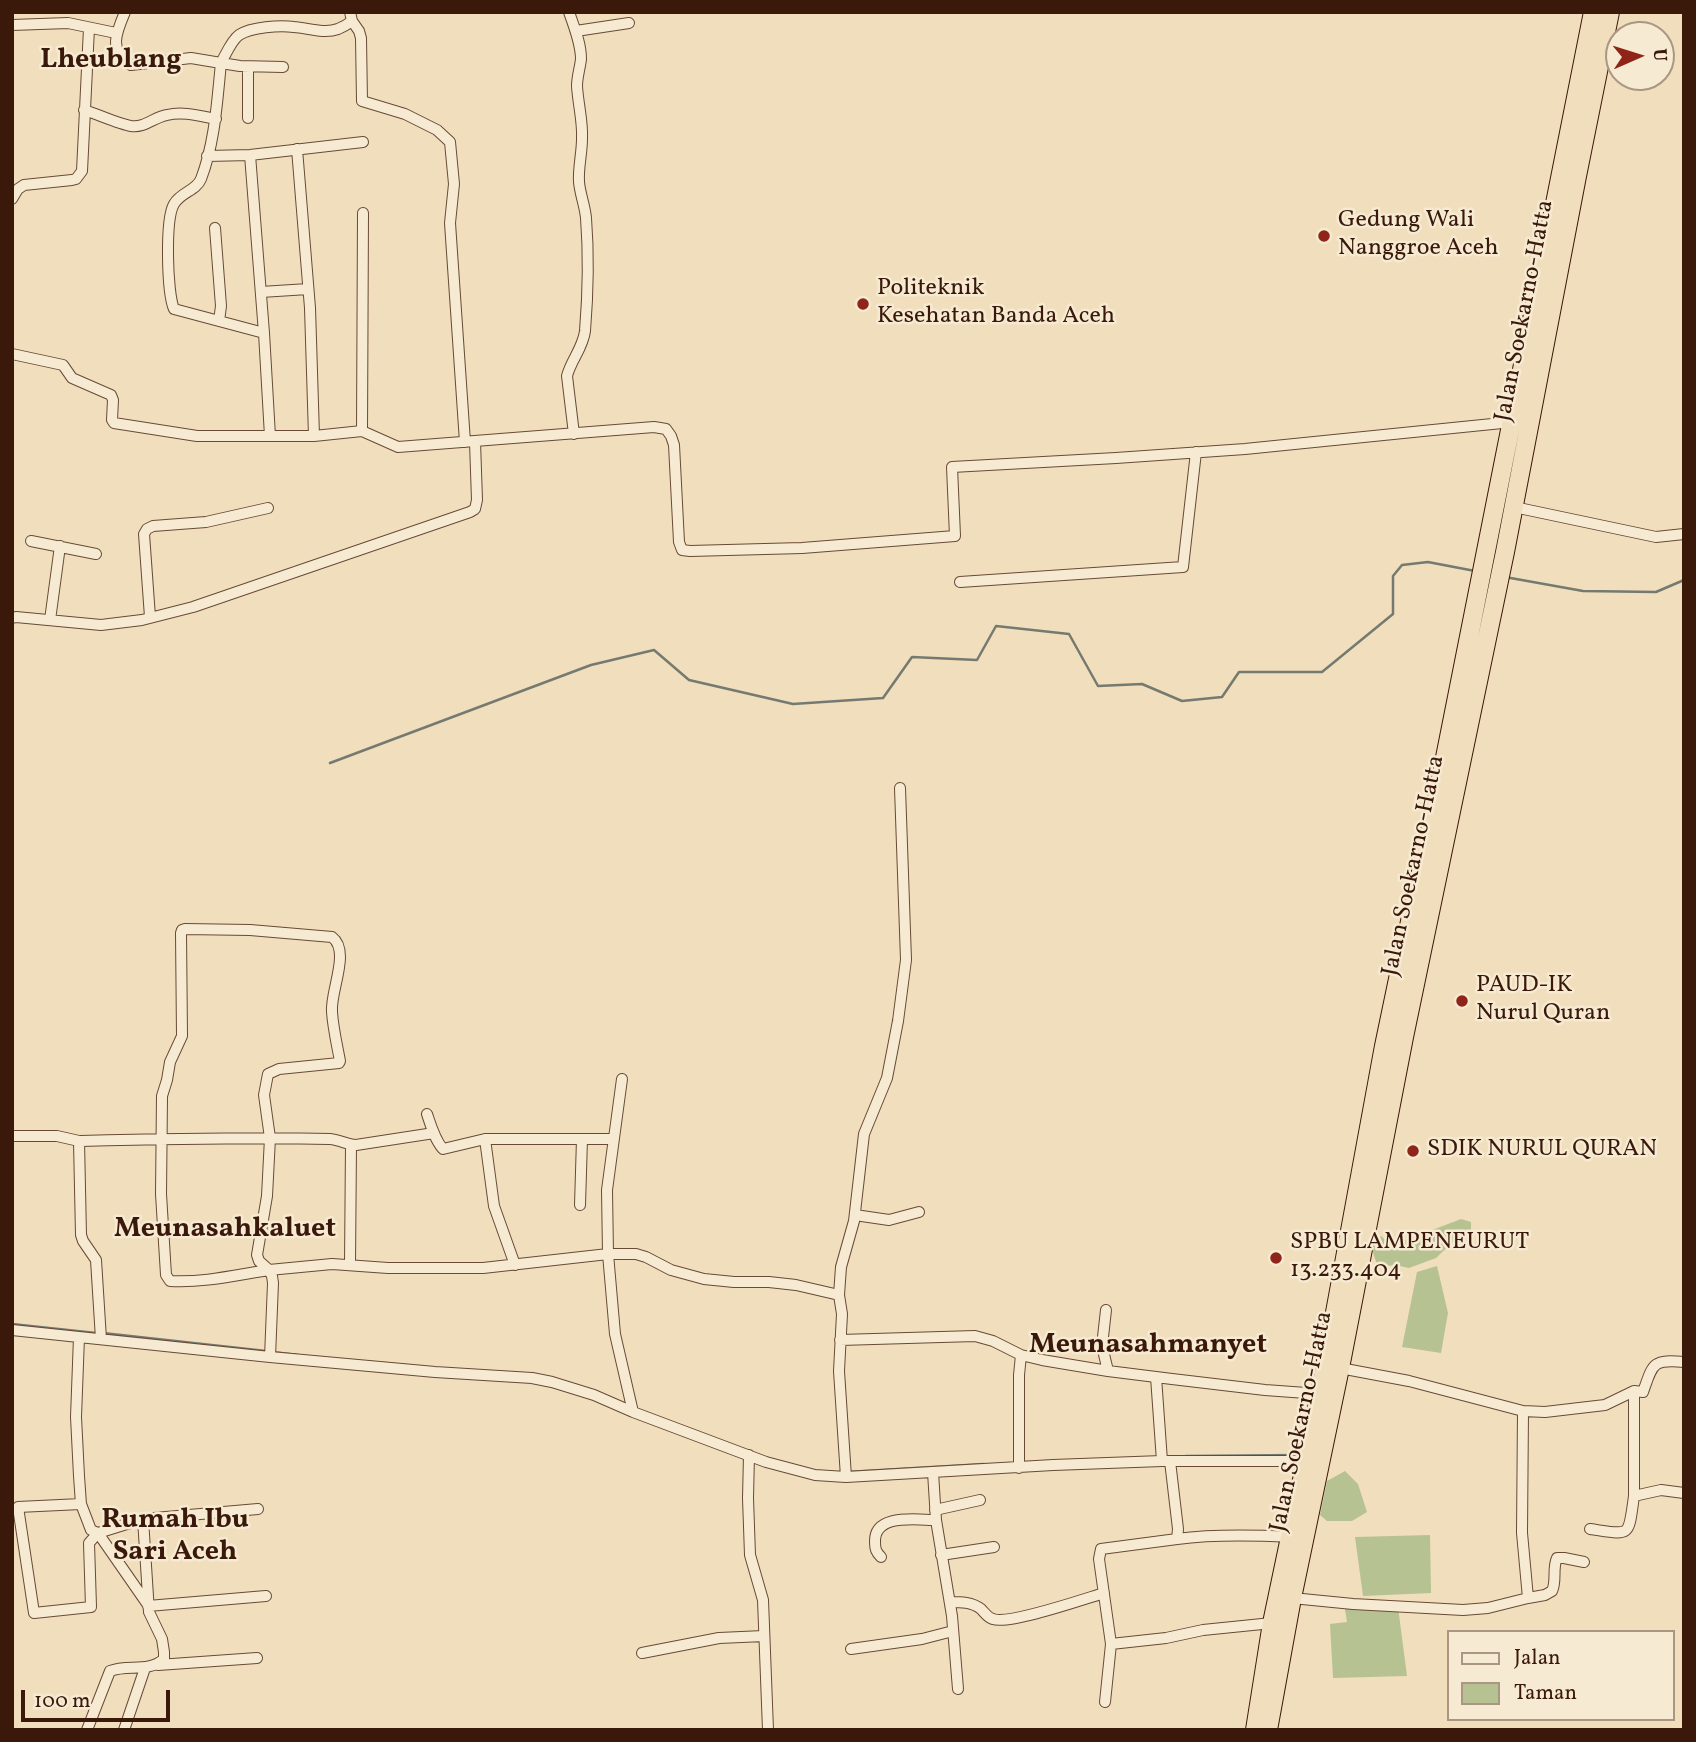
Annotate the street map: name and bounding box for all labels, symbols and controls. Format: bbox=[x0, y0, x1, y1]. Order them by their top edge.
north arrow bbox=[1605, 21, 1675, 91]
district label: Lheublang bbox=[40, 45, 182, 79]
text: U bbox=[1646, 48, 1672, 62]
street label: Jalan Soekarno-Hatta bbox=[1490, 198, 1562, 424]
place label: Gedung Wali Nanggroe Aceh bbox=[1338, 208, 1498, 264]
marker: Gedung Wali Nanggroe Aceh bbox=[1316, 228, 1332, 244]
place label: Politeknik Kesehatan Banda Aceh bbox=[877, 276, 1115, 332]
marker: Politeknik Kesehatan Banda Aceh bbox=[855, 296, 871, 312]
street label: Jalan Soekarno-Hatta bbox=[1377, 753, 1453, 979]
place label: PAUD-IK Nurul Quran bbox=[1476, 973, 1610, 1029]
marker: PAUD-IK Nurul Quran bbox=[1454, 993, 1470, 1009]
place label: SDIK NURUL QURAN bbox=[1427, 1137, 1657, 1165]
marker: SDIK NURUL QURAN bbox=[1405, 1143, 1421, 1159]
district label: Meunasahkaluet bbox=[114, 1214, 336, 1248]
place label: SPBU LAMPENEURUT 13.233.404 bbox=[1290, 1230, 1529, 1286]
marker: SPBU LAMPENEURUT 13.233.404 bbox=[1268, 1250, 1284, 1266]
street label: Jalan Soekarno-Hatta bbox=[1265, 1309, 1341, 1535]
district label: Meunasahmanyet bbox=[1029, 1330, 1267, 1364]
district label: Rumah Ibu Sari Aceh bbox=[101, 1505, 249, 1571]
legend bbox=[1448, 1630, 1675, 1721]
text: Jalan bbox=[1514, 1644, 1561, 1673]
scale bar bbox=[24, 1676, 173, 1720]
text: Taman bbox=[1514, 1679, 1577, 1708]
text: 100 m bbox=[34, 1687, 91, 1716]

